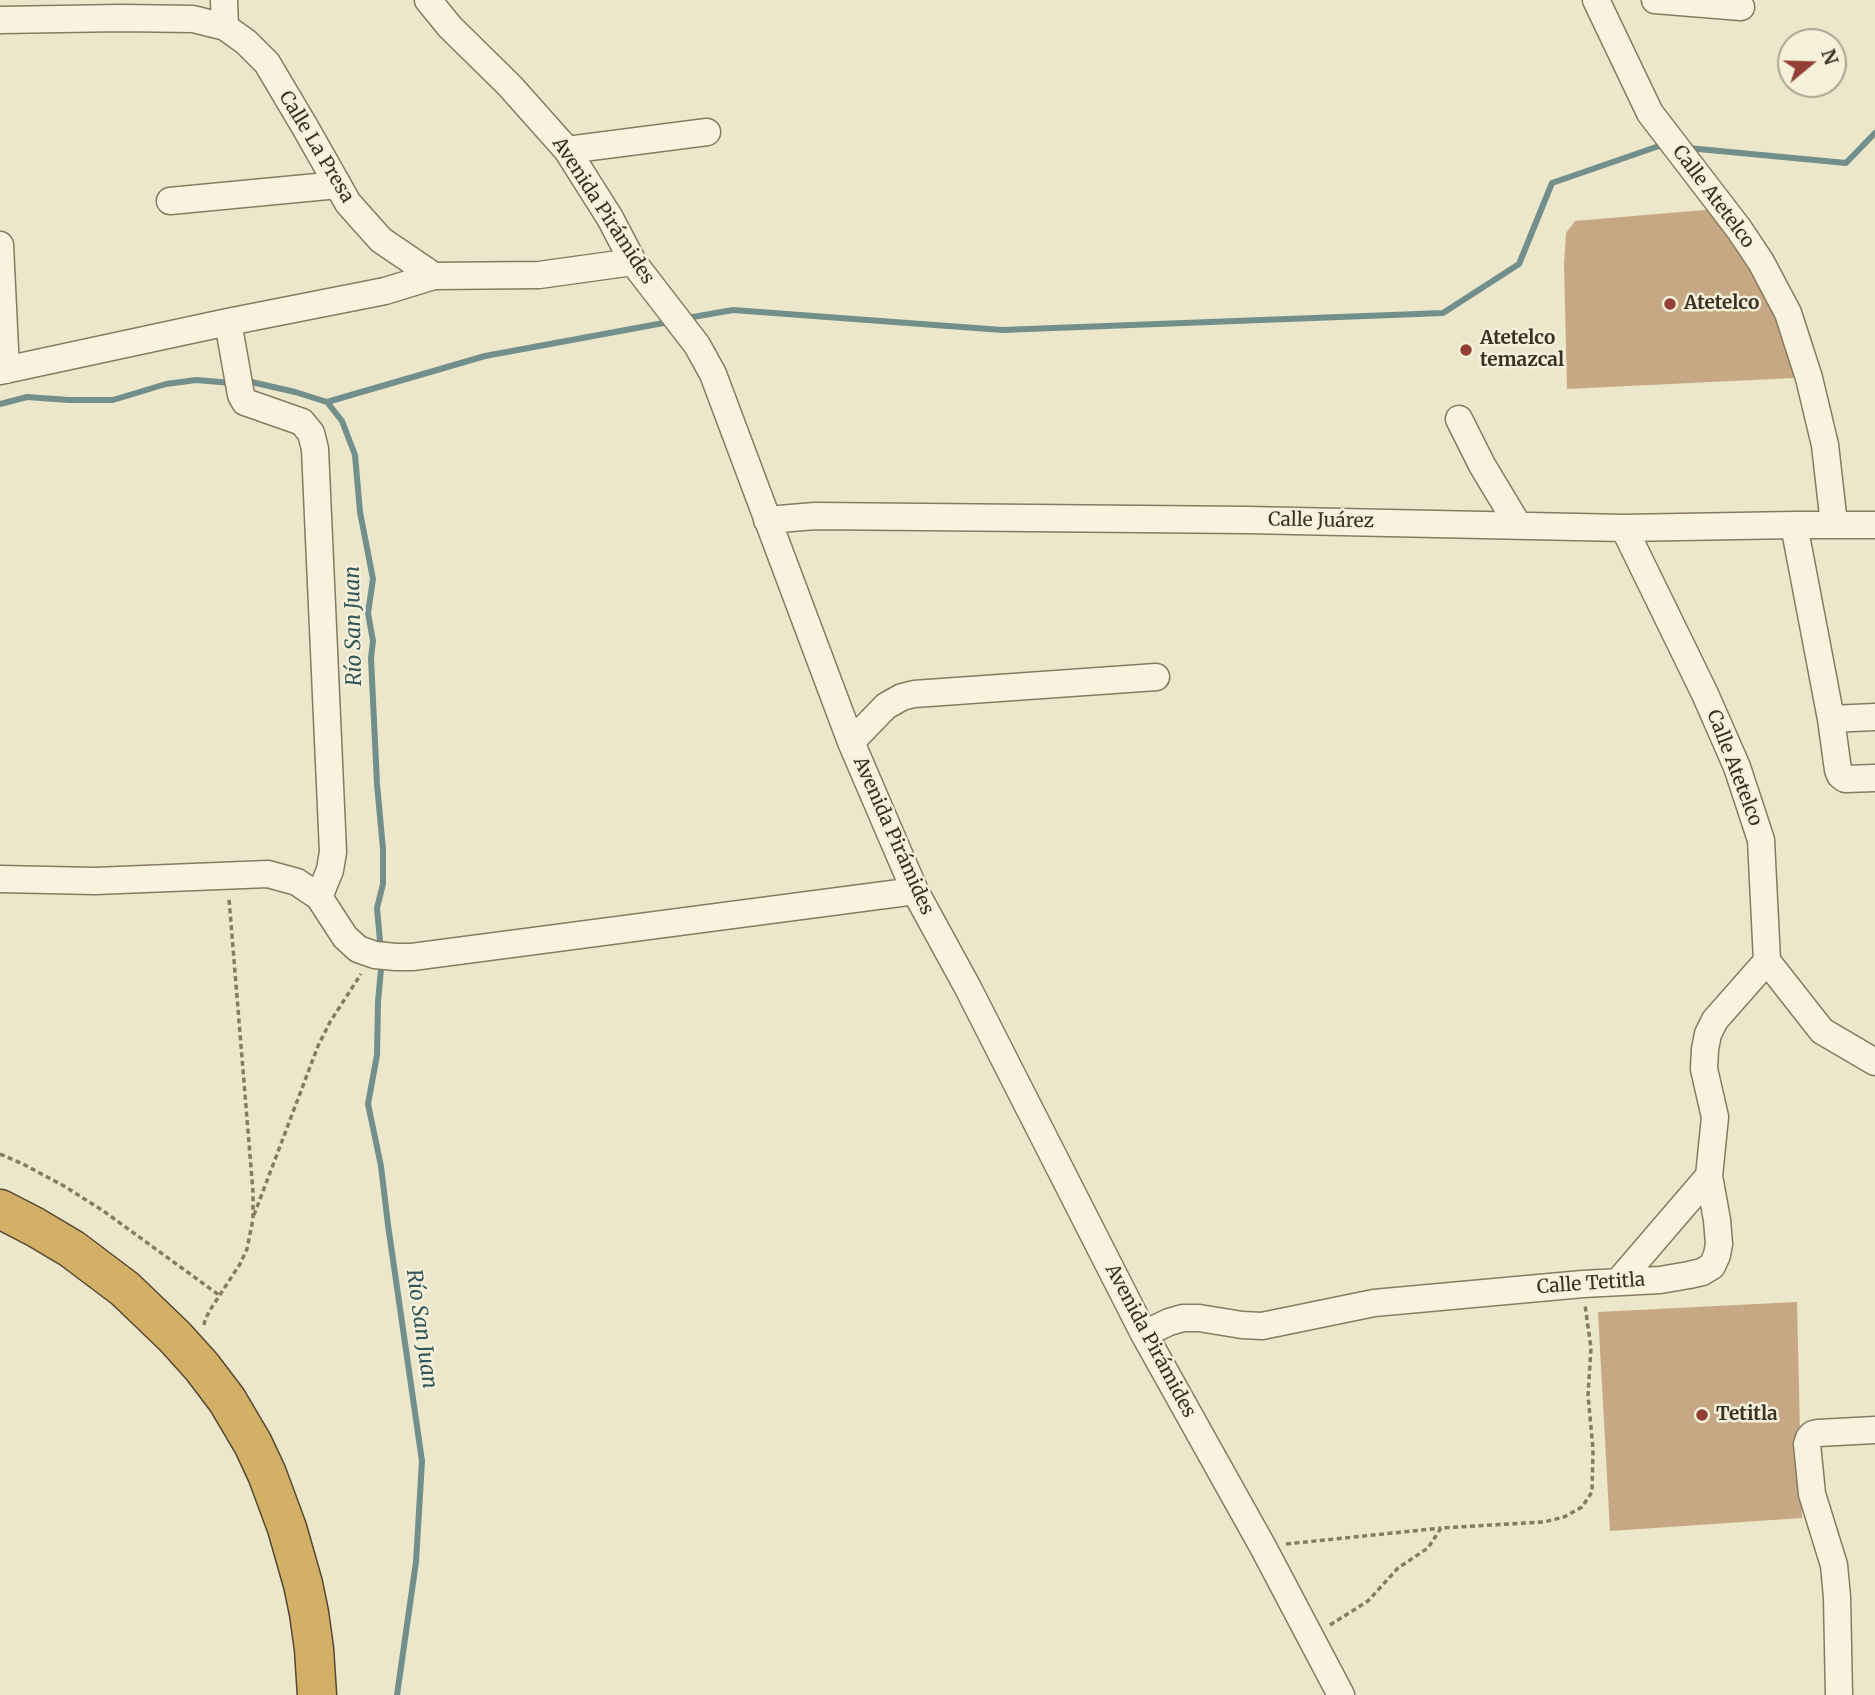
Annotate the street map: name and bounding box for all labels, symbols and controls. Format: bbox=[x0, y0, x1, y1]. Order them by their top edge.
north arrow bbox=[1777, 28, 1847, 98]
text: N bbox=[1816, 46, 1844, 68]
street label: Calle La Presa bbox=[274, 87, 358, 207]
street label: Avenida Pirámides bbox=[547, 133, 659, 289]
street label: Calle Atetelco bbox=[1667, 141, 1759, 253]
place label: Atetelco bbox=[1684, 293, 1759, 315]
marker: Atetelco bbox=[1662, 296, 1678, 312]
place label: Atetelco temazcal bbox=[1480, 328, 1564, 372]
marker: Atetelco temazcal bbox=[1458, 342, 1474, 358]
street label: Calle Juárez bbox=[1268, 509, 1374, 533]
water label: Río San Juan bbox=[340, 566, 368, 686]
street label: Calle Atetelco bbox=[1701, 707, 1767, 829]
street label: Avenida Pirámides bbox=[848, 754, 938, 918]
street label: Avenida Pirámides bbox=[1100, 1260, 1200, 1422]
water label: Río San Juan bbox=[400, 1268, 442, 1390]
street label: Calle Tetitla bbox=[1536, 1269, 1646, 1299]
place label: Tetitla bbox=[1716, 1404, 1778, 1426]
marker: Tetitla bbox=[1694, 1407, 1710, 1423]

